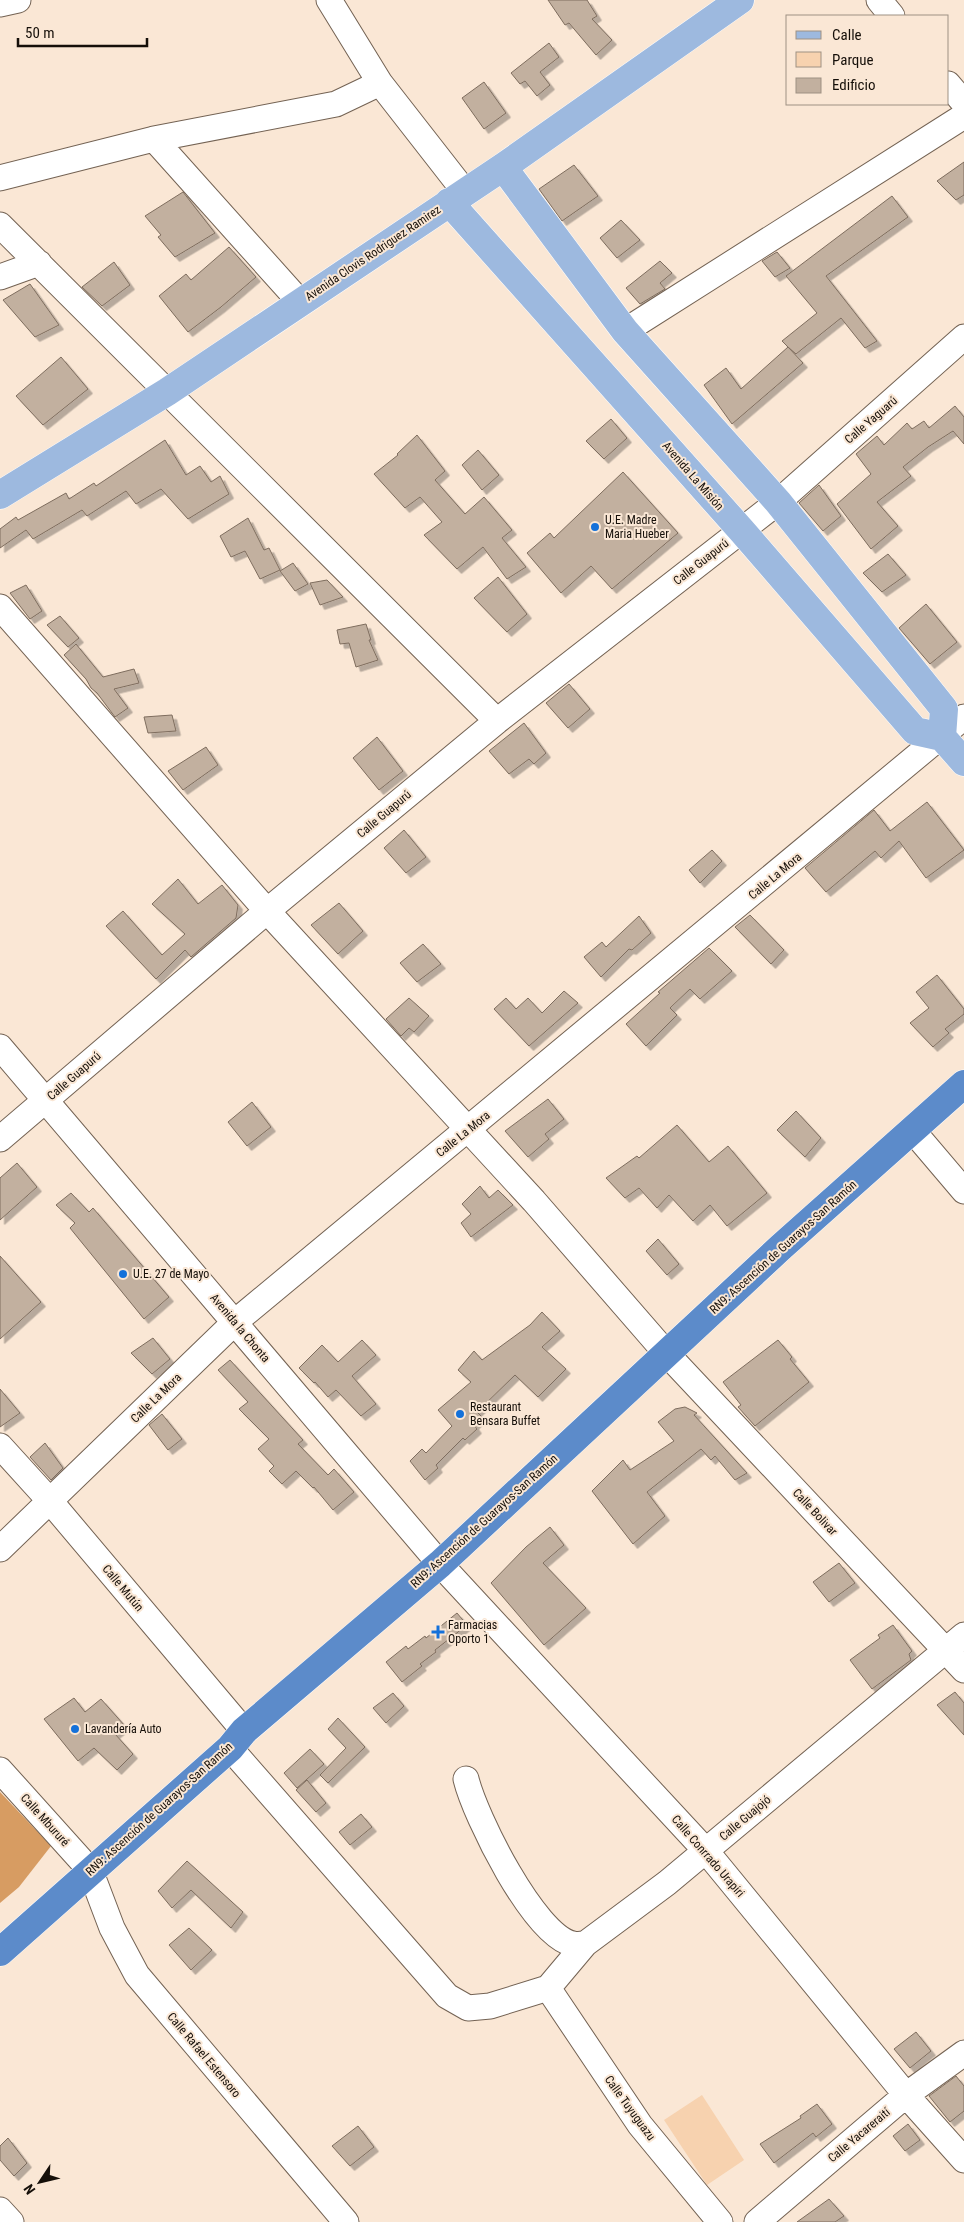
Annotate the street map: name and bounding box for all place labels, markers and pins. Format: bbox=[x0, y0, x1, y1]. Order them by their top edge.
place label: U.E. Madre Maria Hueber bbox=[605, 513, 669, 541]
marker: U.E. Madre Maria Hueber bbox=[589, 521, 601, 533]
place label: U.E. 27 de Mayo bbox=[133, 1267, 209, 1281]
marker: U.E. 27 de Mayo bbox=[117, 1268, 129, 1280]
place label: Restaurant Bensara Buffet bbox=[470, 1400, 541, 1428]
marker: Restaurant Bensara Buffet bbox=[454, 1408, 466, 1420]
place label: Farmacias Oporto 1 bbox=[448, 1618, 497, 1646]
marker: Farmacias Oporto 1 bbox=[432, 1626, 444, 1638]
place label: Lavandería Auto bbox=[85, 1722, 162, 1736]
marker: Lavandería Auto bbox=[69, 1723, 81, 1735]

